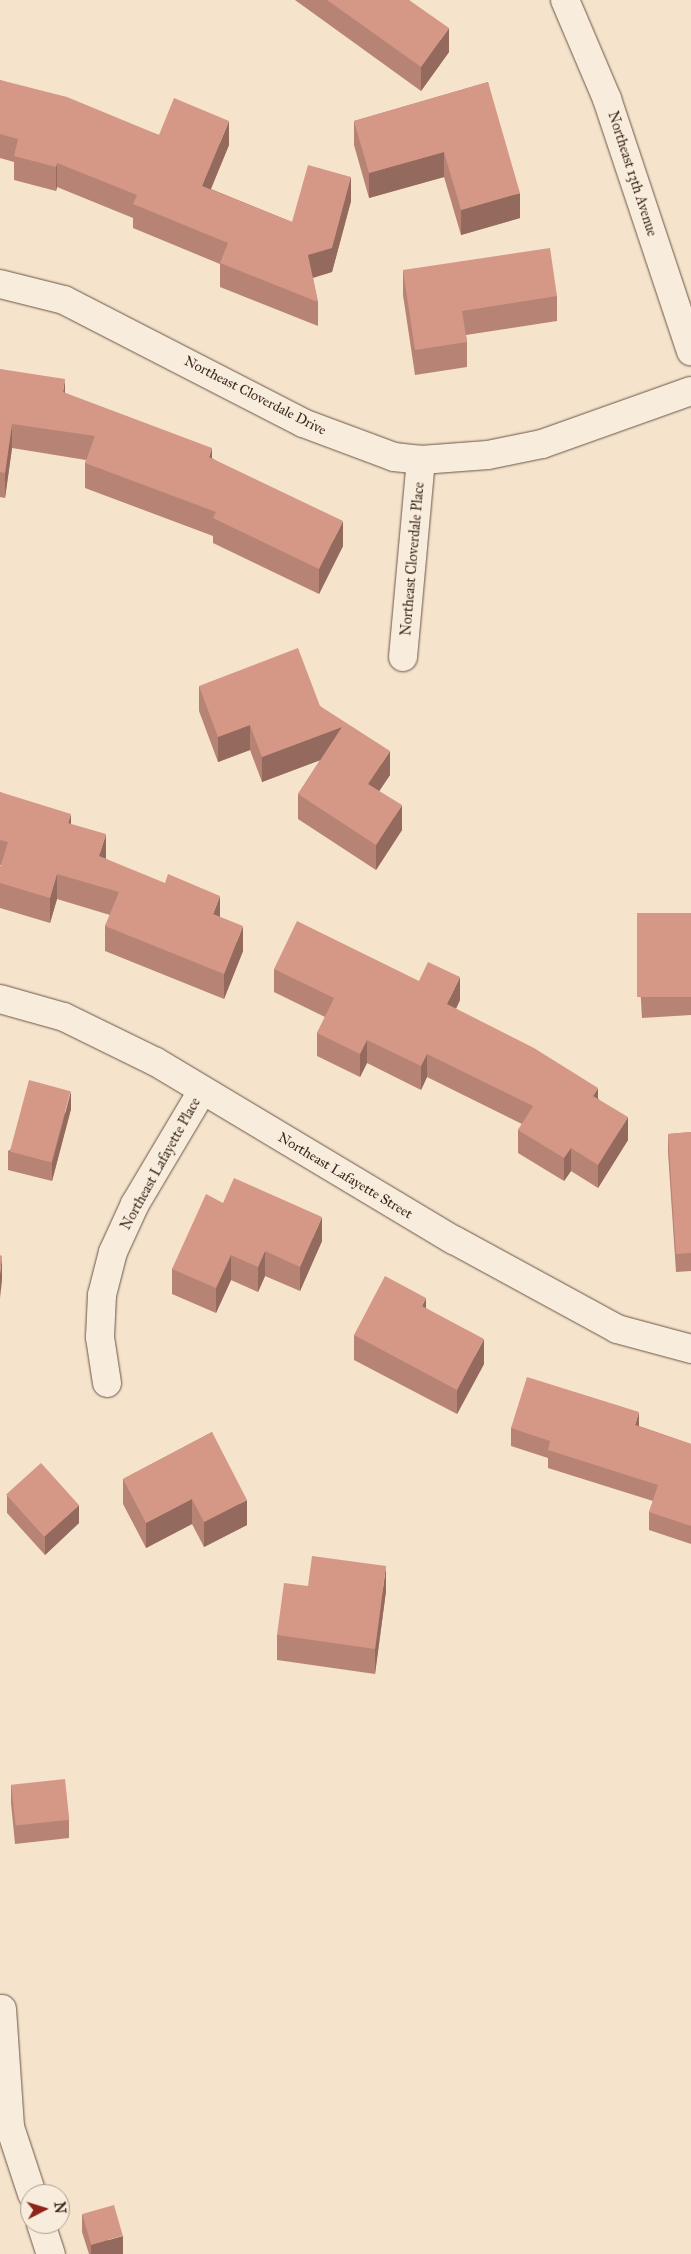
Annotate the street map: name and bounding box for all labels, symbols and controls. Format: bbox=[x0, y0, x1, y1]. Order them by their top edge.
street label: Northeast 13th Avenue bbox=[604, 109, 660, 239]
street label: Northeast Cloverdale Drive bbox=[181, 353, 329, 439]
street label: Northeast Cloverdale Place bbox=[398, 481, 428, 637]
street label: Northeast Lafayette Place bbox=[118, 1095, 204, 1233]
street label: Northeast Lafayette Street bbox=[275, 1129, 415, 1223]
north arrow bbox=[20, 2184, 70, 2234]
text: N bbox=[50, 2201, 68, 2214]

